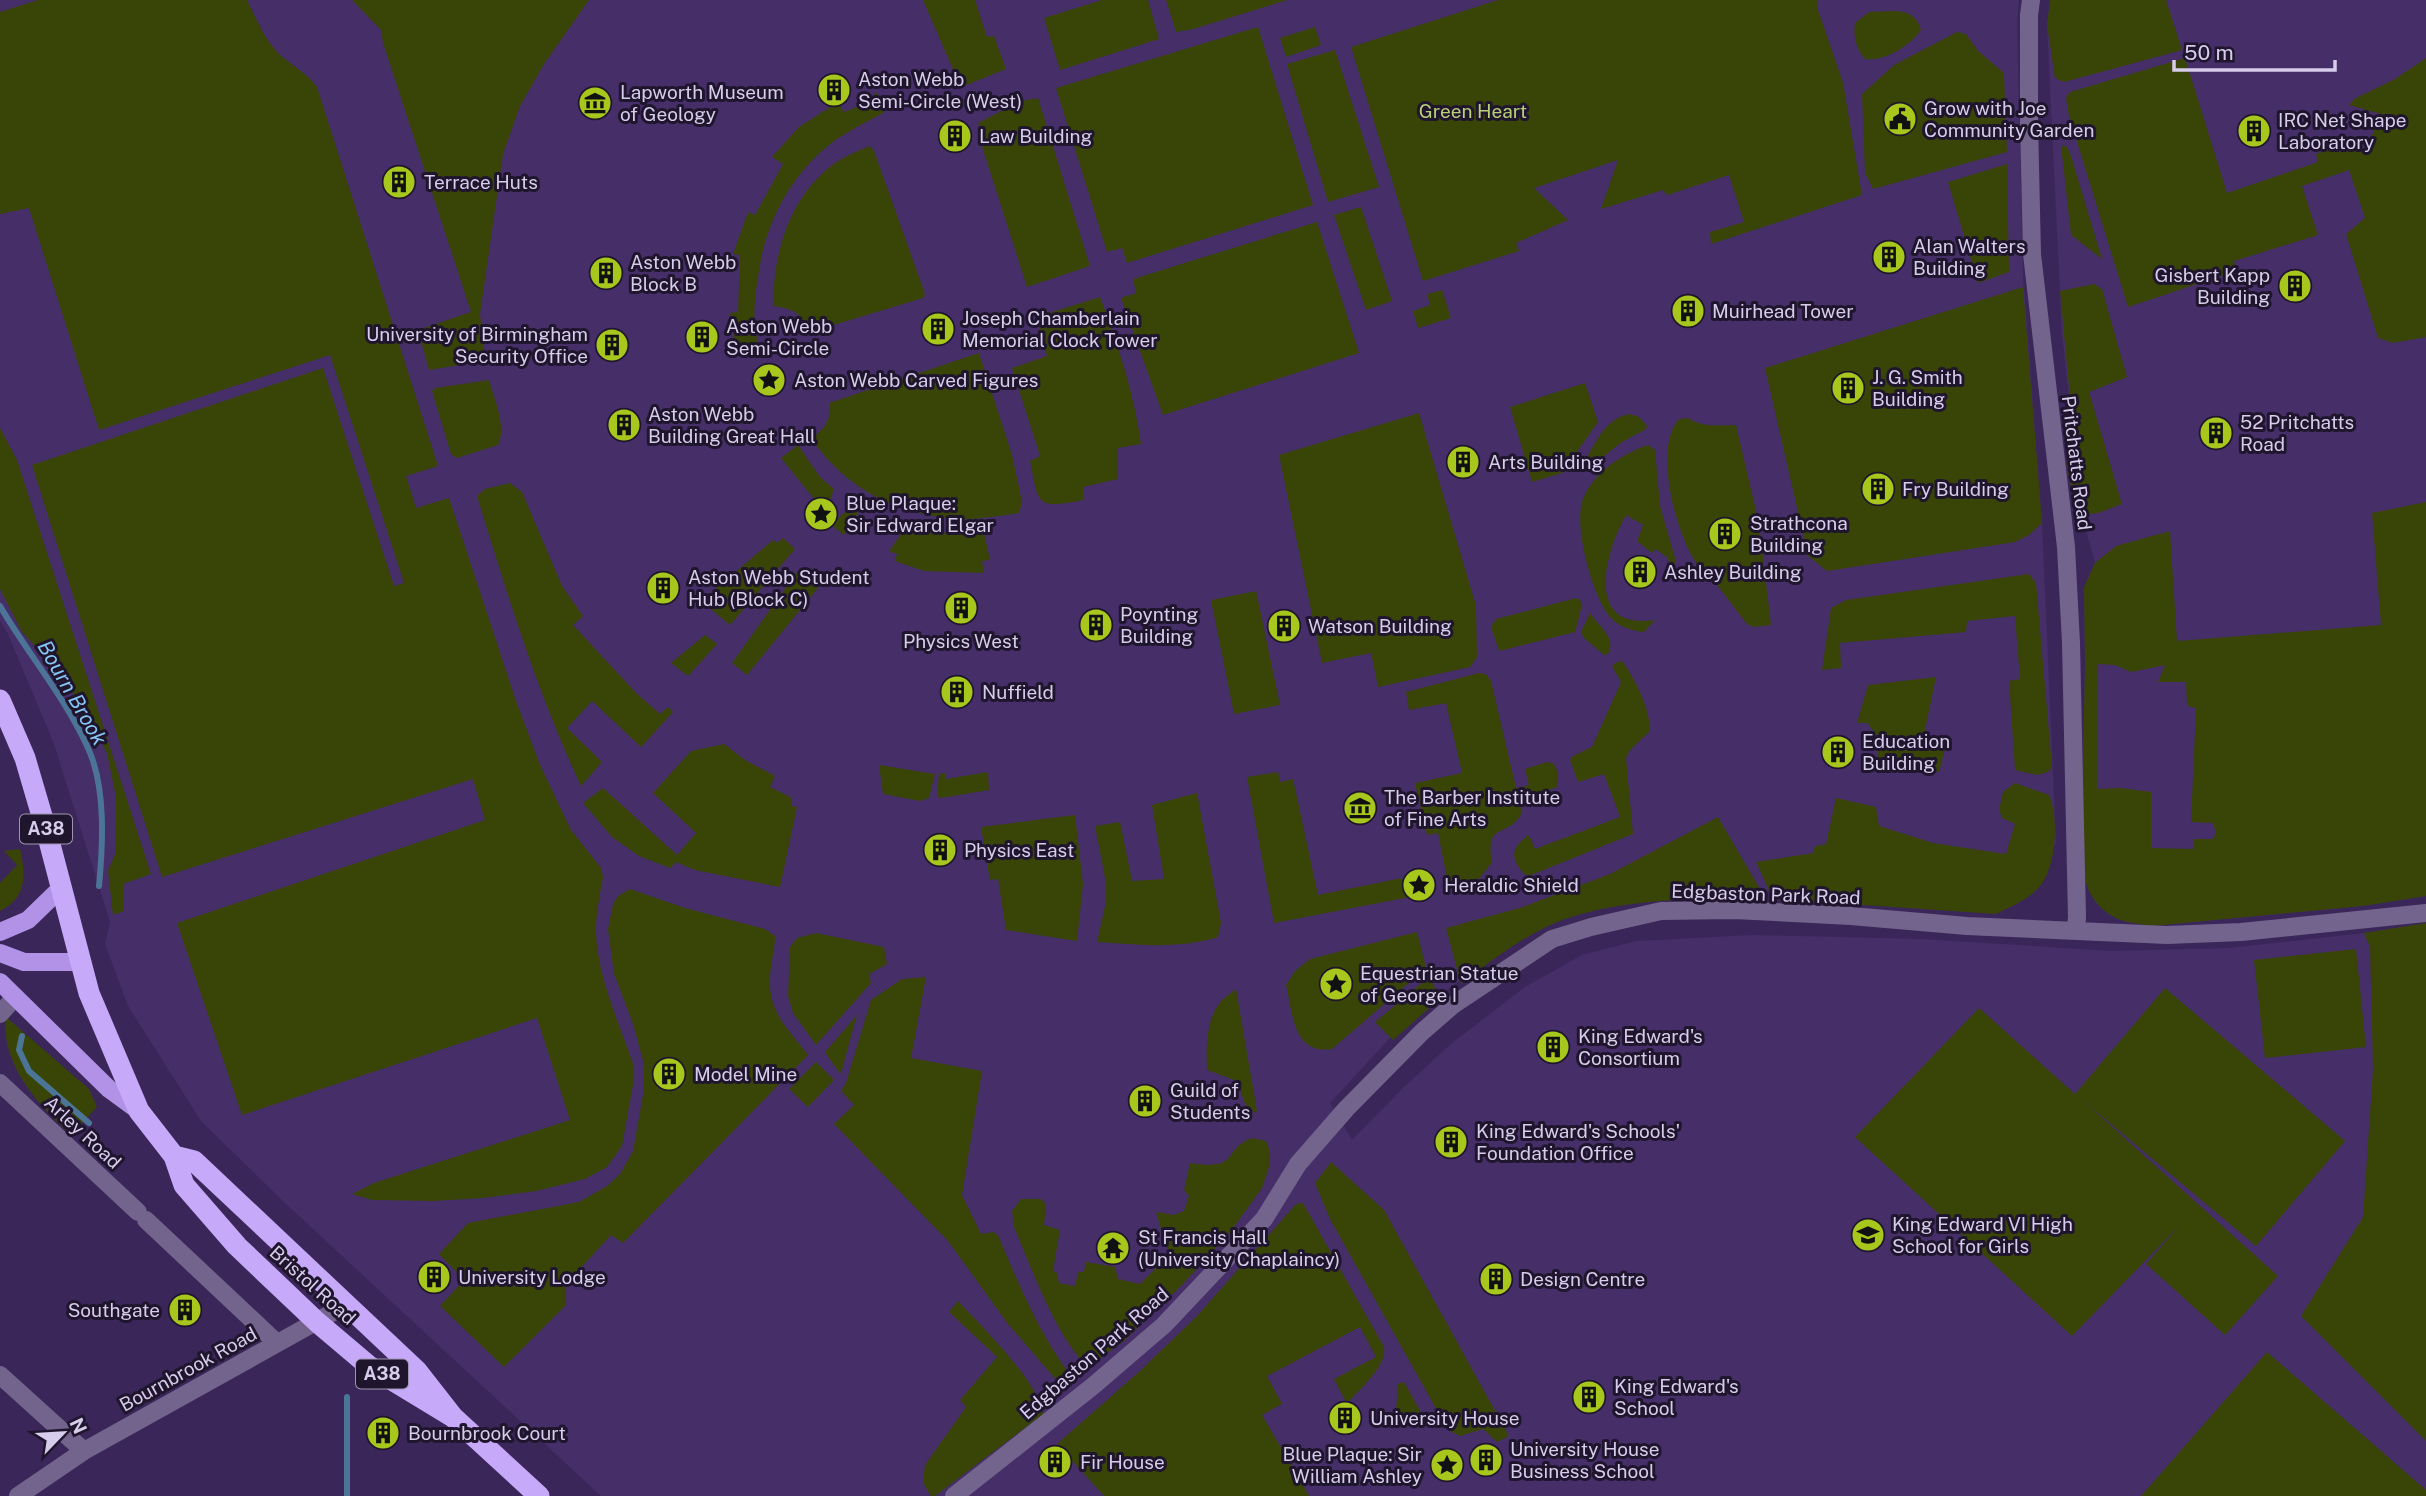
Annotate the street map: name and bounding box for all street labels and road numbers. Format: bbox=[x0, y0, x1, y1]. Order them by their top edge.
street label: Pritchatts Road bbox=[2058, 394, 2096, 532]
road number: A38 bbox=[20, 814, 72, 844]
street label: Edgbaston Park Road bbox=[1671, 880, 1861, 908]
street label: Arley Road bbox=[40, 1091, 126, 1173]
street label: Bristol Road bbox=[266, 1241, 360, 1329]
street label: Edgbaston Park Road bbox=[1015, 1283, 1173, 1423]
street label: Bournbrook Road bbox=[116, 1322, 260, 1416]
road number: A38 bbox=[356, 1359, 408, 1388]

